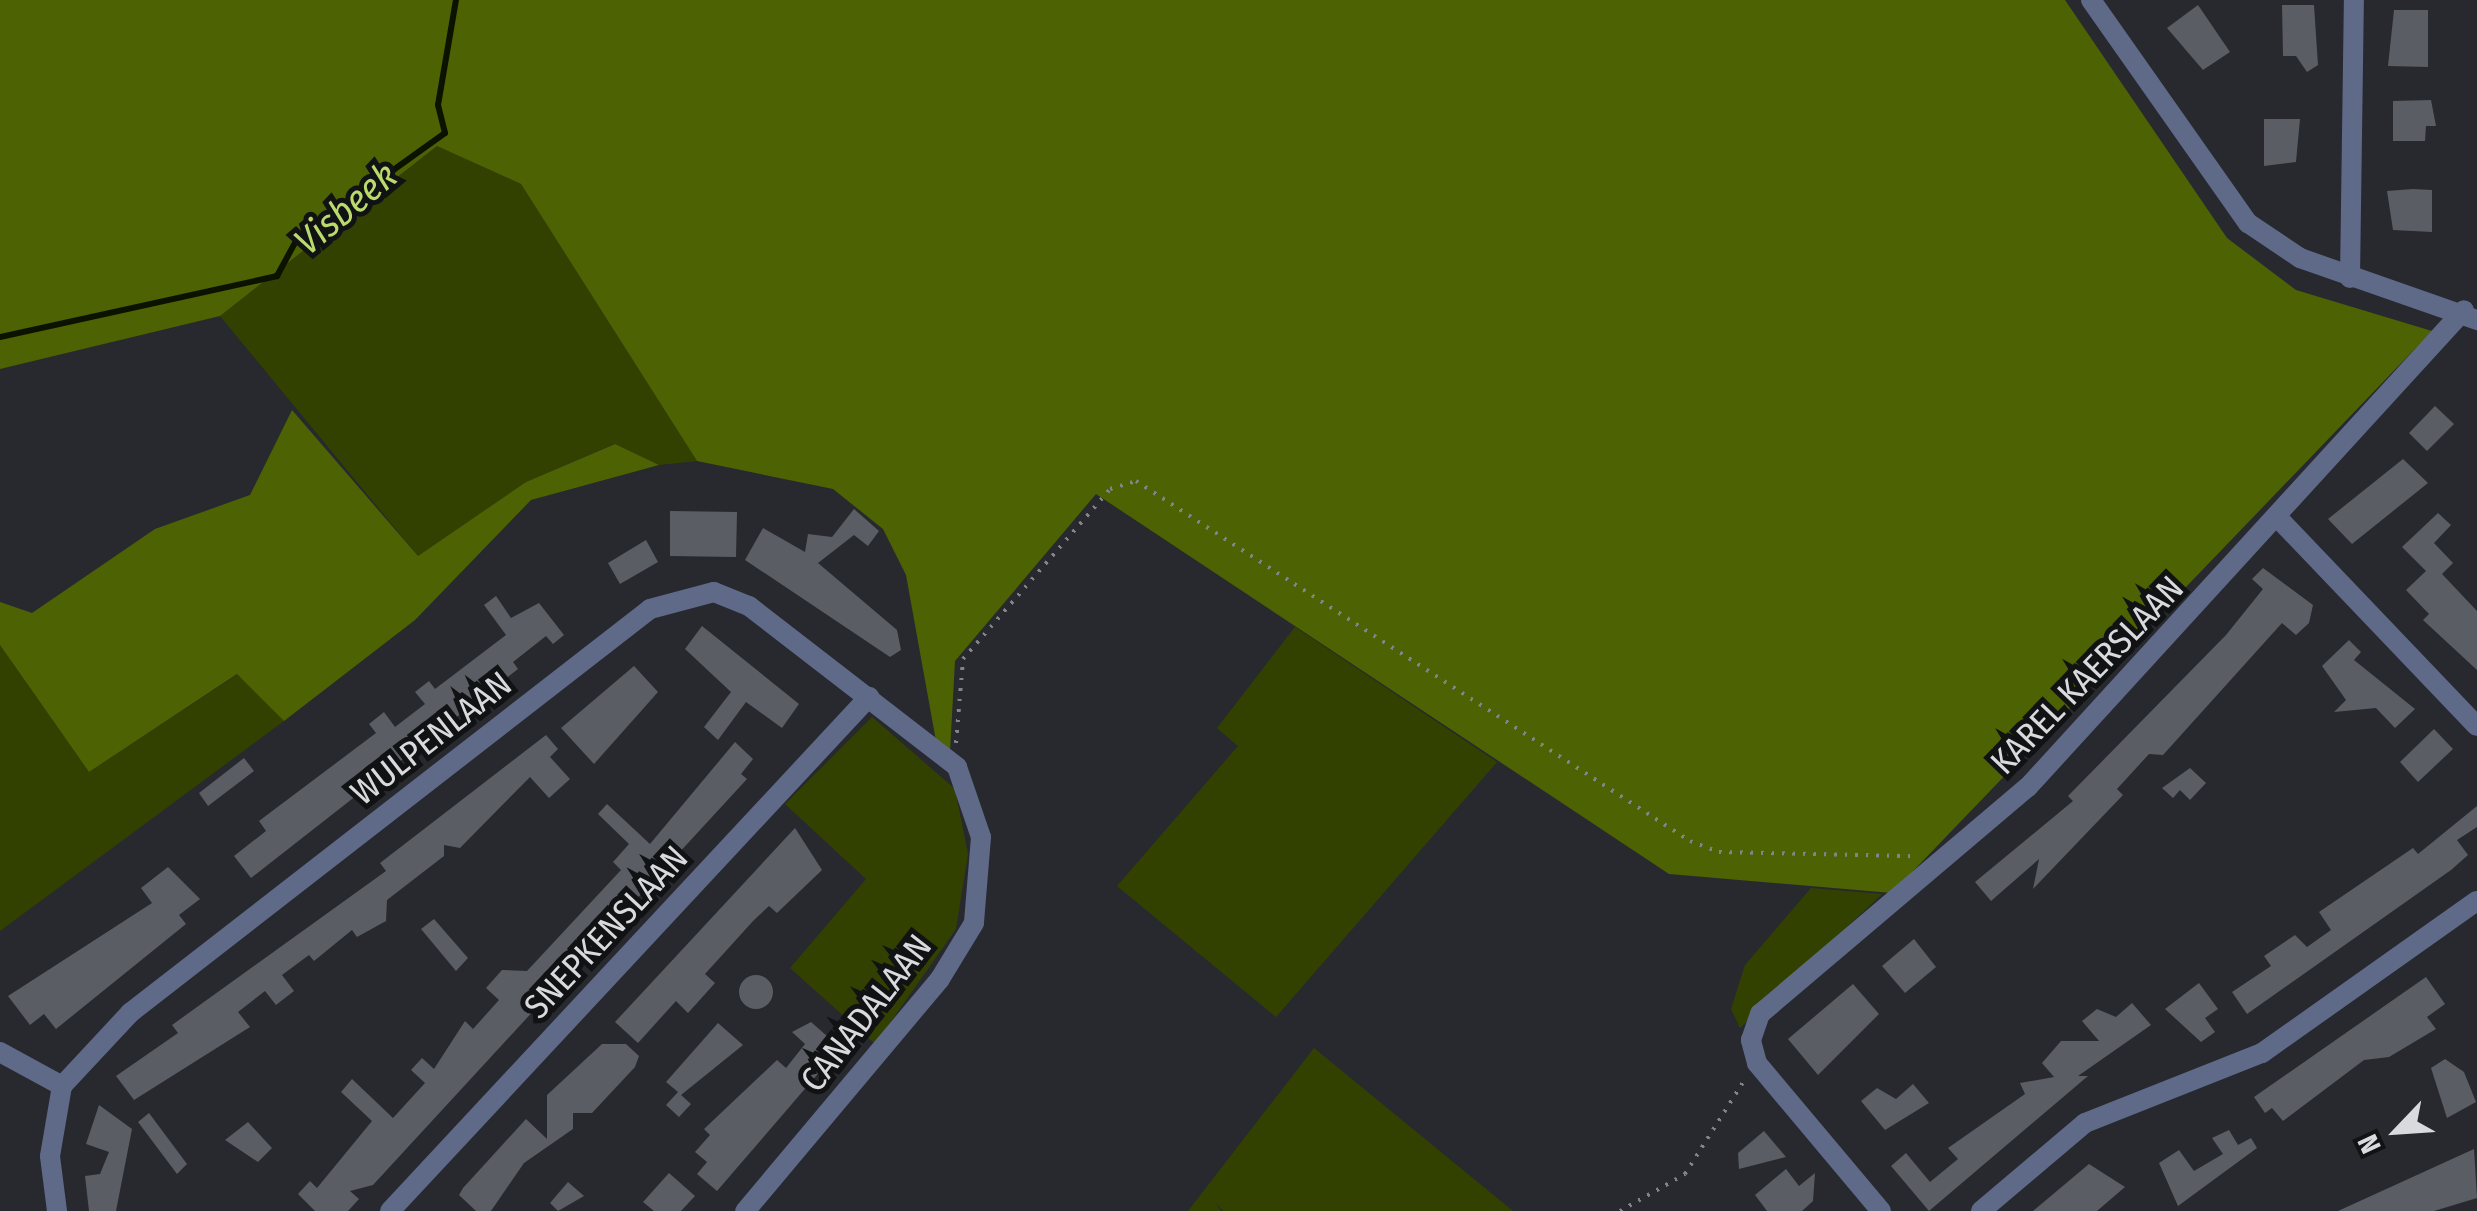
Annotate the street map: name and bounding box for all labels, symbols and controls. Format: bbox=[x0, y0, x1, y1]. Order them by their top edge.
water label: Visbeek bbox=[286, 153, 406, 265]
street label: KAREL KAERSLAAN bbox=[1982, 567, 2192, 783]
street label: WULPENLAAN bbox=[342, 662, 520, 814]
street label: SNEPKENSLAAN bbox=[515, 837, 697, 1027]
street label: CANADALAAN bbox=[792, 926, 940, 1100]
north arrow bbox=[2347, 1081, 2447, 1181]
text: N bbox=[2351, 1129, 2388, 1158]

